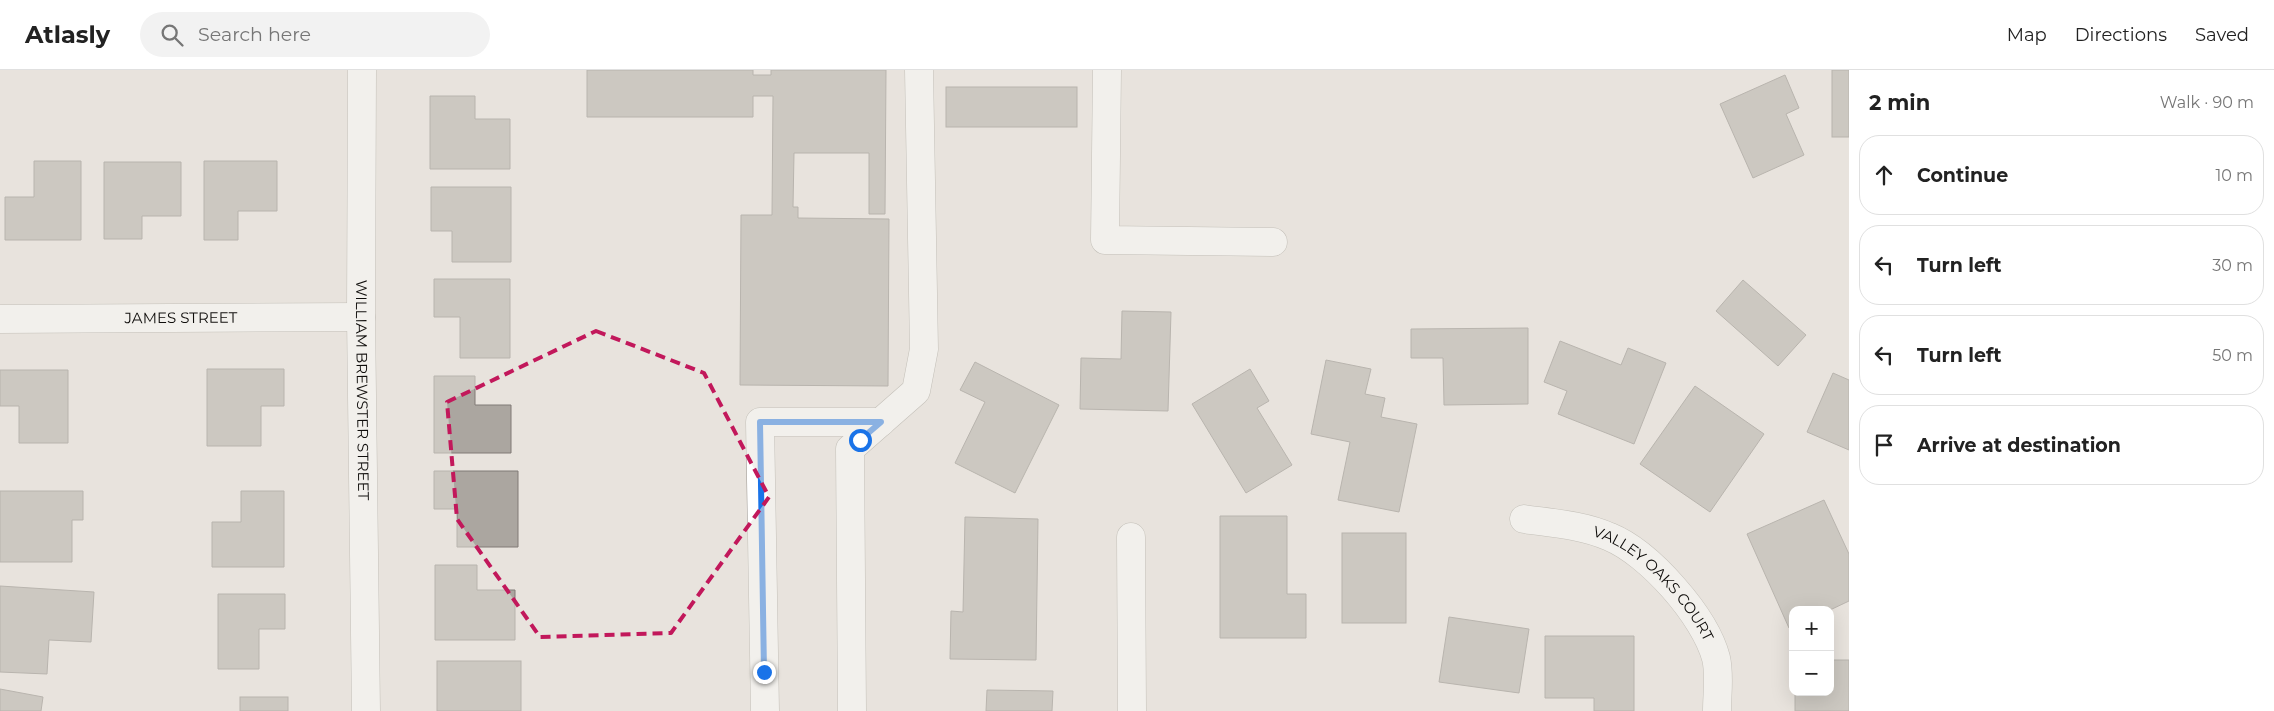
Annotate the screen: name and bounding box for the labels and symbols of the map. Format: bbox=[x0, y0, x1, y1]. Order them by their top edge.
street label: WILLIAM BREWSTER STREET bbox=[352, 280, 373, 501]
street label: JAMES STREET bbox=[123, 308, 238, 327]
route start bbox=[849, 429, 872, 452]
street label: VALLEY OAKS COURT bbox=[1591, 521, 1718, 644]
route end bbox=[753, 661, 776, 684]

